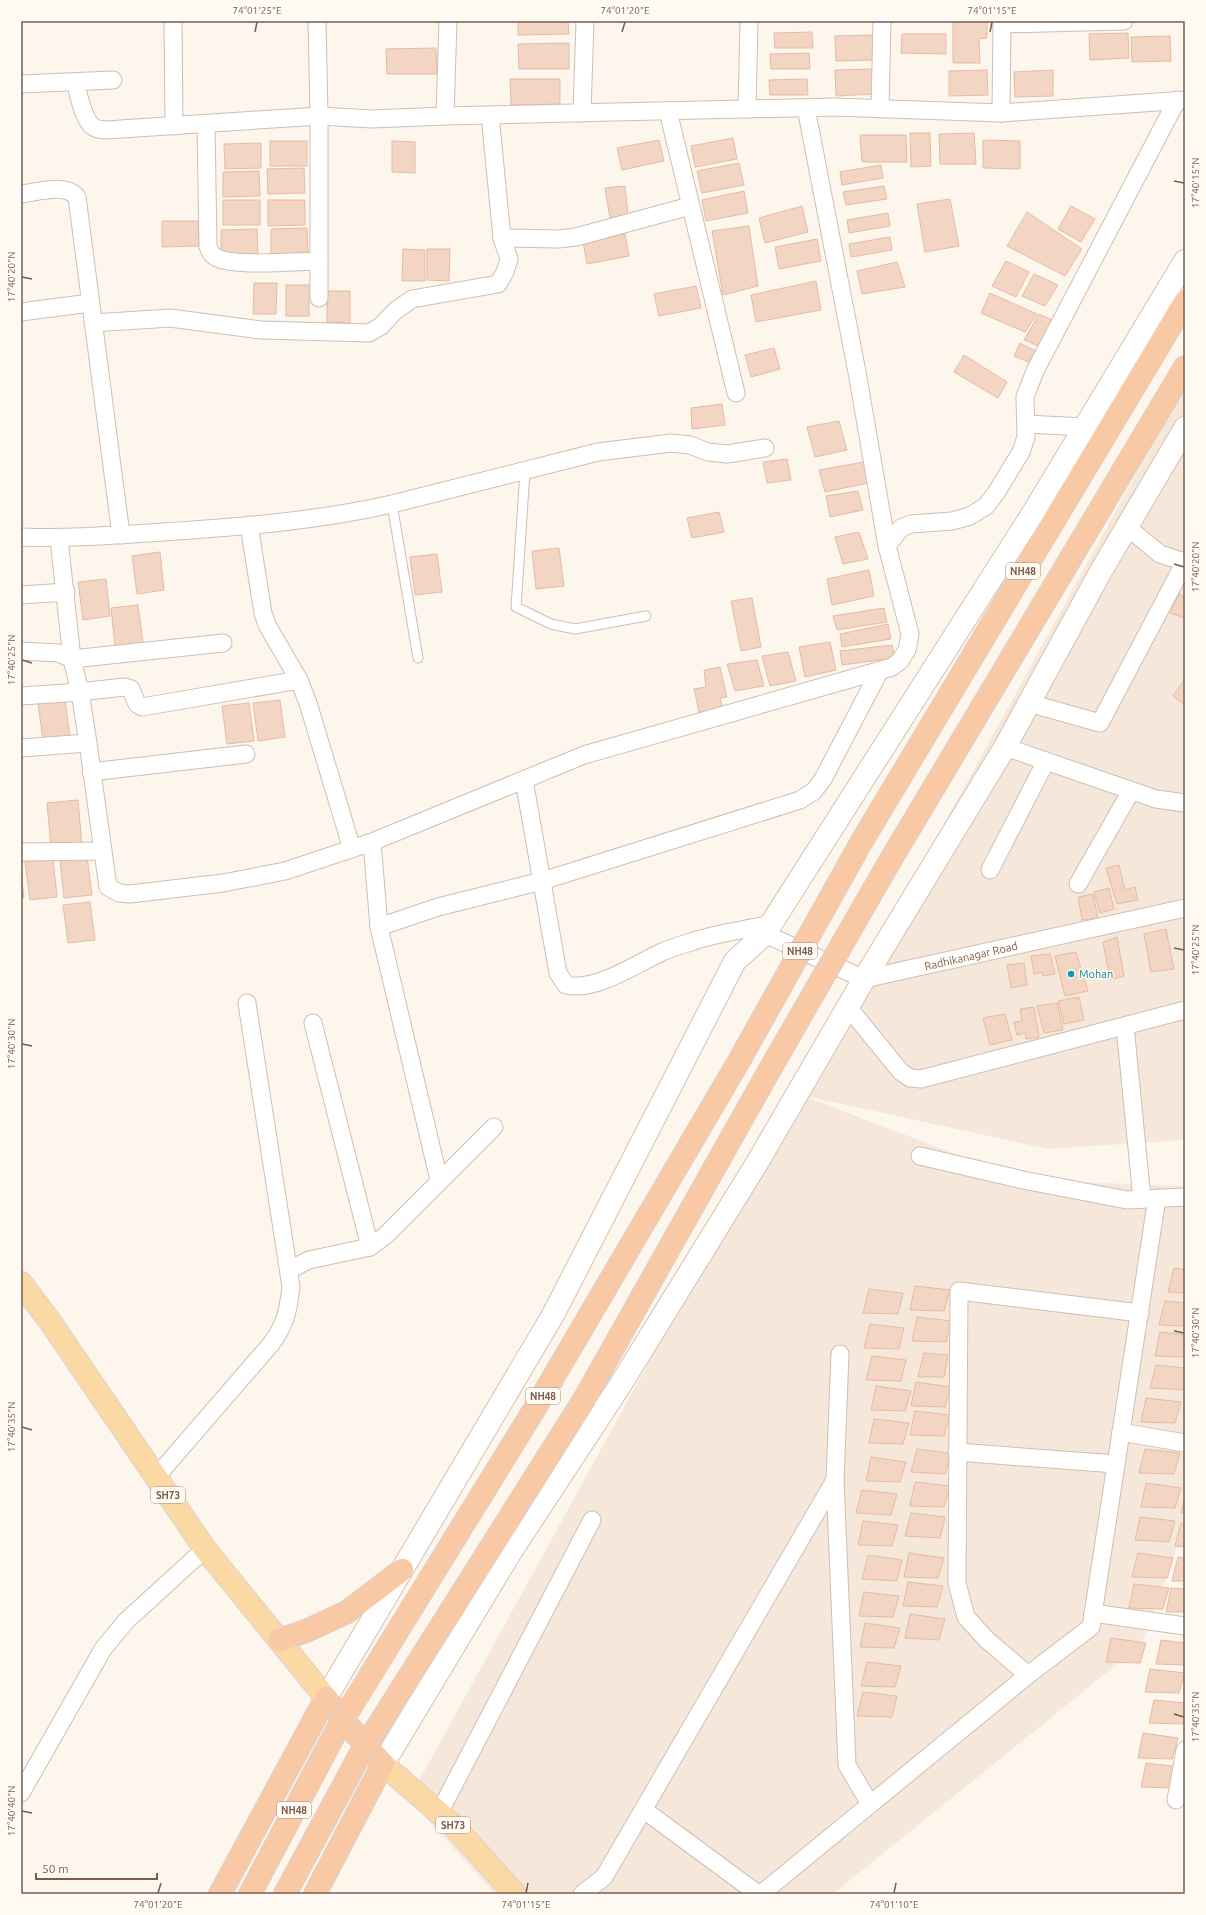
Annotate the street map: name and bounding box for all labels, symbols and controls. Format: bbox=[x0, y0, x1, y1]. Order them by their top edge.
text: 74°01'25"E bbox=[232, 5, 282, 16]
text: 74°01'20"E bbox=[600, 5, 650, 16]
text: 74°01'15"E bbox=[967, 5, 1017, 16]
text: 17°40'15"N bbox=[1190, 158, 1201, 208]
text: 17°40'20"N bbox=[6, 252, 17, 302]
text: 17°40'20"N bbox=[1190, 542, 1201, 592]
road number: NH48 bbox=[1006, 563, 1040, 579]
text: 17°40'25"N bbox=[6, 635, 17, 685]
text: 17°40'25"N bbox=[1190, 925, 1201, 975]
street label: Radhikanagar Road bbox=[923, 939, 1019, 973]
road number: NH48 bbox=[783, 943, 817, 959]
place label: Mohan bbox=[1079, 968, 1113, 980]
marker: Mohan bbox=[1066, 969, 1076, 979]
text: 17°40'30"N bbox=[6, 1019, 17, 1069]
text: 17°40'30"N bbox=[1190, 1308, 1201, 1358]
road number: NH48 bbox=[526, 1388, 560, 1404]
text: 17°40'35"N bbox=[6, 1402, 17, 1452]
road number: SH73 bbox=[151, 1487, 185, 1503]
text: 17°40'35"N bbox=[1190, 1692, 1201, 1742]
text: 17°40'40"N bbox=[6, 1786, 17, 1836]
road number: NH48 bbox=[277, 1802, 311, 1818]
road number: SH73 bbox=[436, 1817, 470, 1833]
scale bar bbox=[36, 1855, 157, 1881]
text: 50 m bbox=[42, 1862, 69, 1875]
text: 74°01'20"E bbox=[133, 1899, 183, 1910]
text: 74°01'15"E bbox=[501, 1899, 551, 1910]
text: 74°01'10"E bbox=[869, 1899, 919, 1910]

